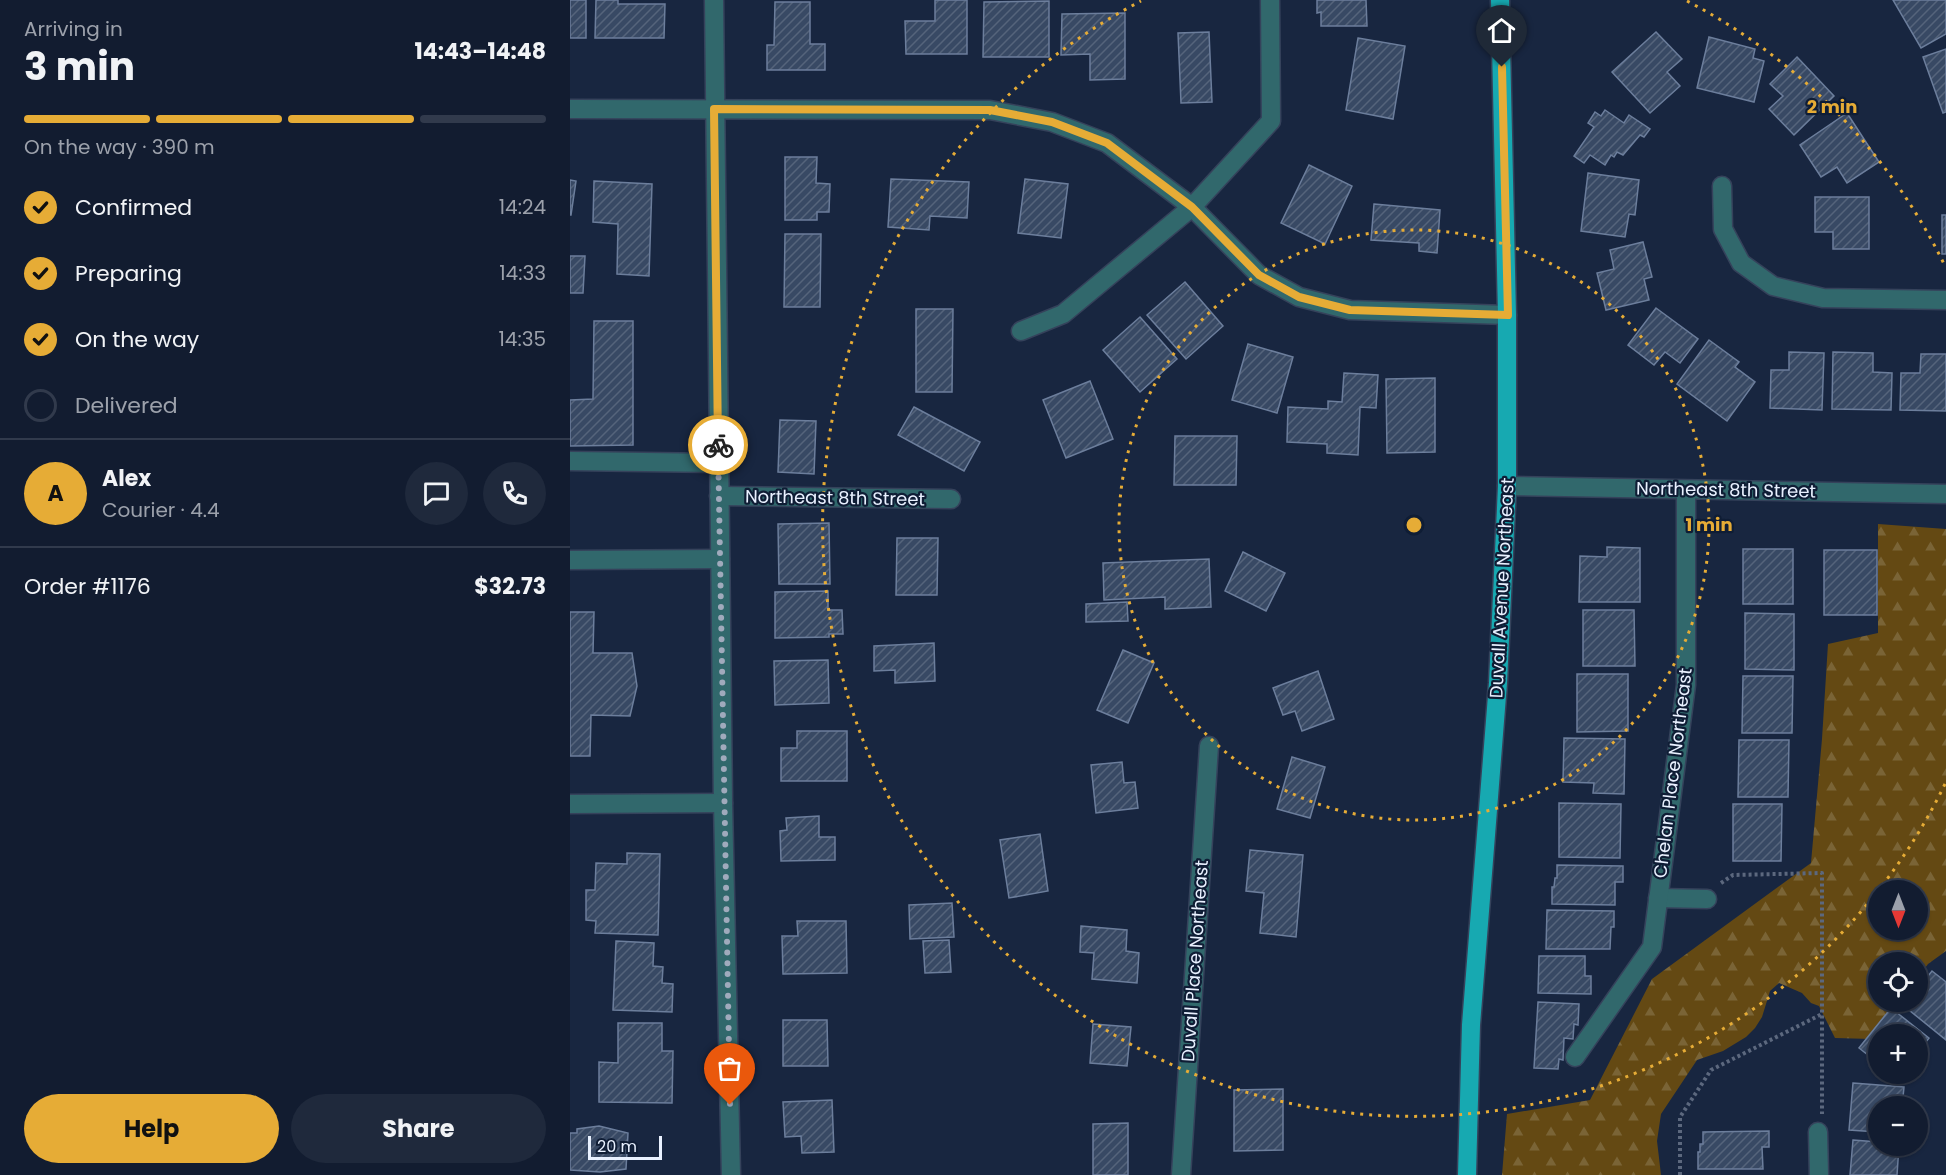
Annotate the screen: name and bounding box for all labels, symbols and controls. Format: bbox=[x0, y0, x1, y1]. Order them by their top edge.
pin bbox=[1476, 5, 1527, 67]
icon: home bbox=[1485, 14, 1518, 47]
text: Arriving in bbox=[24, 15, 123, 43]
text: 14:43–14:48 bbox=[415, 36, 546, 67]
text: 3 min bbox=[24, 39, 135, 94]
text: 2 min bbox=[1807, 94, 1857, 119]
text: On the way · 390 m bbox=[24, 133, 215, 161]
icon: check bbox=[24, 191, 57, 224]
text: Confirmed bbox=[75, 192, 192, 223]
text: 14:24 bbox=[499, 193, 546, 221]
icon: check bbox=[24, 257, 57, 290]
text: Preparing bbox=[75, 258, 182, 289]
text: 14:33 bbox=[499, 259, 546, 287]
icon: check bbox=[24, 323, 57, 356]
text: On the way bbox=[75, 324, 199, 355]
text: 14:35 bbox=[498, 325, 546, 353]
text: Delivered bbox=[75, 390, 178, 421]
courier bbox=[688, 415, 748, 475]
icon: bike bbox=[702, 429, 735, 462]
button: chat bbox=[405, 462, 468, 525]
button: phone bbox=[483, 462, 546, 525]
text: Alex bbox=[102, 463, 151, 494]
street label: Northeast 8th Street bbox=[1636, 475, 1816, 504]
street label: Duvall Avenue Northeast bbox=[1483, 477, 1520, 699]
text: A bbox=[47, 478, 64, 509]
street label: Northeast 8th Street bbox=[745, 483, 925, 512]
text: Courier · 4.4 bbox=[102, 496, 220, 524]
text: 1 min bbox=[1685, 512, 1733, 537]
centre of rings bbox=[1404, 515, 1424, 535]
text: Order #1176 bbox=[24, 571, 151, 602]
text: $32.73 bbox=[474, 571, 546, 602]
street label: Chelan Place Northeast bbox=[1647, 666, 1698, 880]
street label: Duvall Place Northeast bbox=[1175, 859, 1214, 1063]
north arrow bbox=[1868, 880, 1928, 940]
map controls bbox=[1868, 880, 1928, 1156]
button: locate bbox=[1868, 952, 1928, 1012]
button: + bbox=[1868, 1024, 1928, 1084]
pin bbox=[704, 1043, 755, 1105]
icon: bag bbox=[713, 1052, 746, 1085]
button: Help bbox=[24, 1094, 279, 1163]
button: Share bbox=[291, 1094, 546, 1163]
button: − bbox=[1868, 1096, 1928, 1156]
scale bar bbox=[588, 1133, 662, 1160]
text: 20 m bbox=[597, 1135, 637, 1158]

